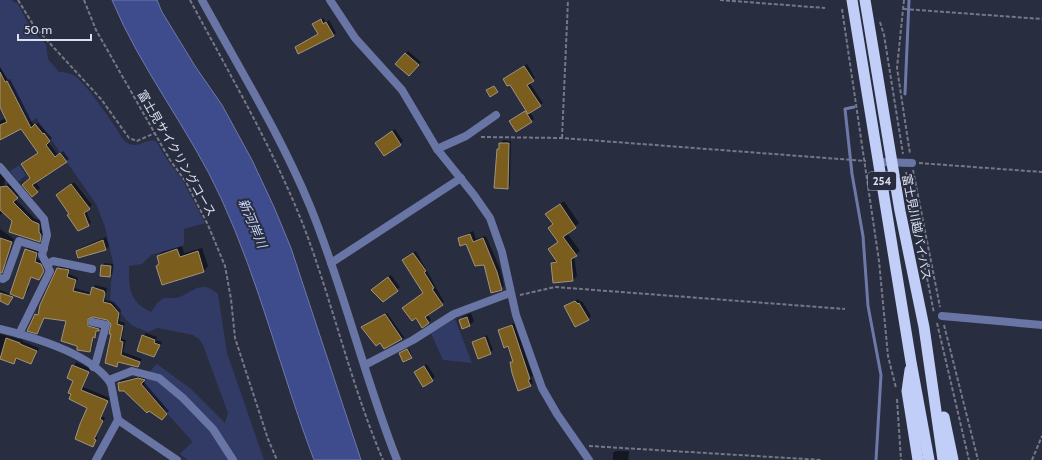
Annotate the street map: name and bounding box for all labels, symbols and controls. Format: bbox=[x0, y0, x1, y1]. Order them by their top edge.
scale bar bbox=[18, 16, 91, 42]
text: 50 m bbox=[24, 22, 52, 37]
street label: 富士見サイクリングコース bbox=[135, 87, 219, 219]
road number: 254 bbox=[868, 172, 896, 190]
street label: 富士見川越バイパス bbox=[899, 173, 935, 281]
water label: 新河岸川 bbox=[235, 196, 271, 252]

